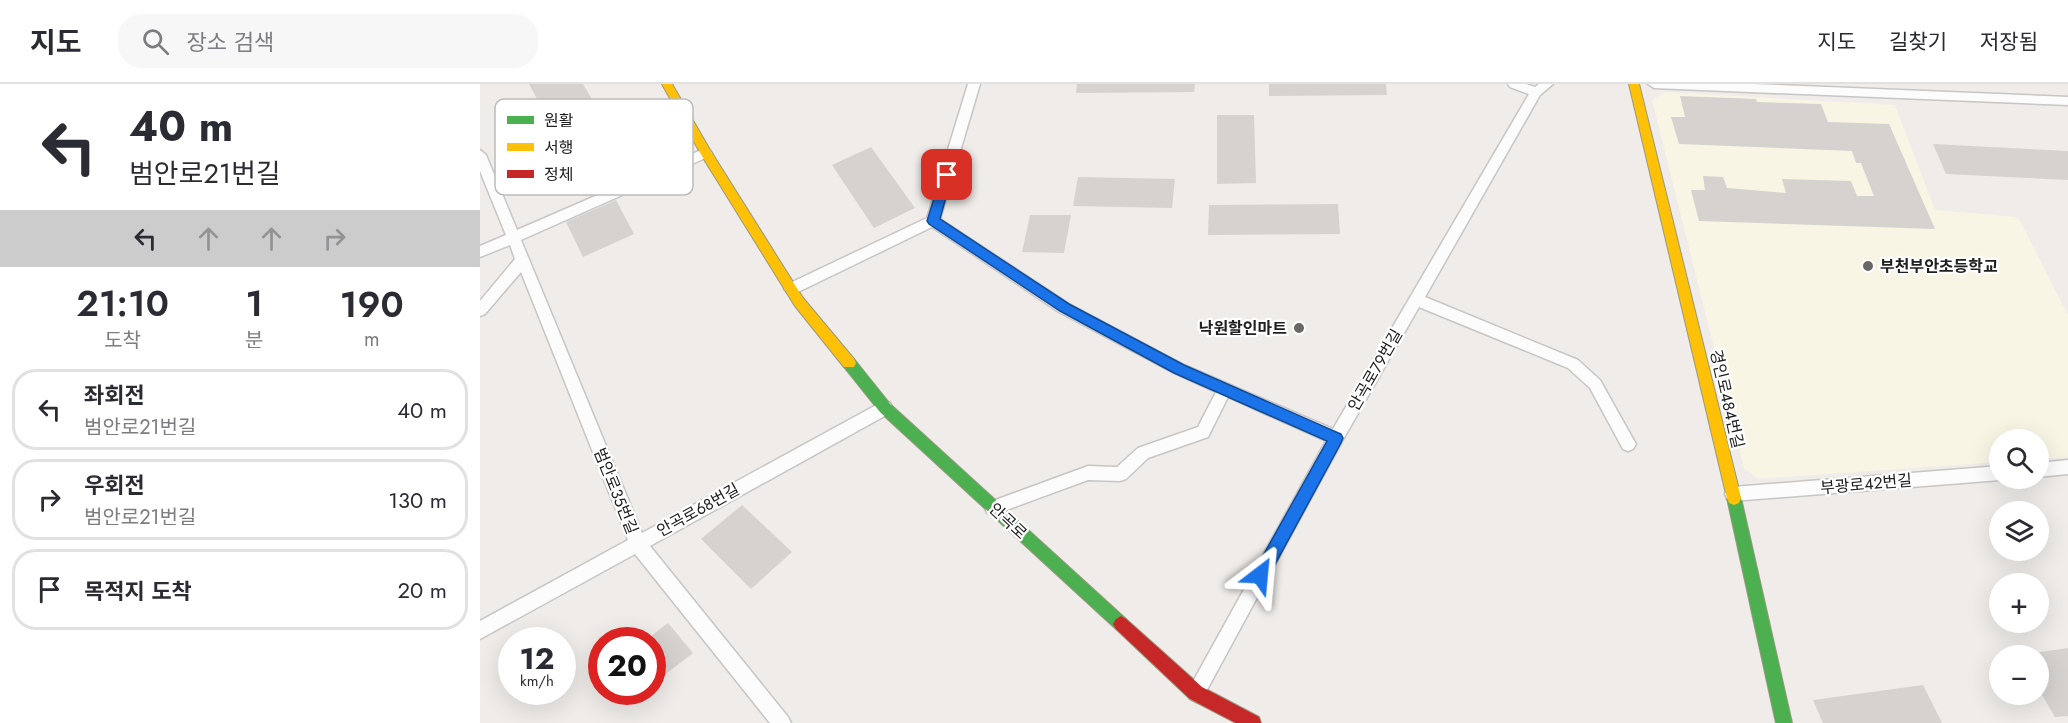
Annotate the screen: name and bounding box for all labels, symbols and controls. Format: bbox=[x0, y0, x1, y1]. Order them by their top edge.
search box bbox=[118, 14, 538, 68]
text: 지도 bbox=[30, 22, 82, 63]
icon: search bbox=[139, 25, 172, 58]
text: 장소 검색 bbox=[187, 26, 274, 58]
text: 지도 bbox=[1817, 27, 1856, 57]
text: 길찾기 bbox=[1889, 27, 1947, 57]
text: 저장됨 bbox=[1980, 27, 2038, 57]
text: 40 m bbox=[129, 96, 233, 157]
legend bbox=[495, 99, 693, 195]
icon: left bbox=[30, 108, 108, 186]
text: 원활 bbox=[544, 109, 574, 132]
text: 서행 bbox=[544, 136, 573, 159]
pin bbox=[921, 149, 972, 200]
text: 범안로21번길 bbox=[129, 154, 281, 193]
icon: arrive bbox=[930, 158, 963, 191]
text: 정체 bbox=[544, 163, 573, 186]
icon: left bbox=[129, 222, 162, 255]
icon: ahead bbox=[192, 222, 225, 255]
icon: ahead bbox=[255, 222, 288, 255]
icon: right bbox=[318, 222, 351, 255]
place label: 부천부안초등학교 bbox=[1880, 255, 1998, 278]
marker: 부천부안초등학교 bbox=[1861, 259, 1875, 273]
text: 21:10 bbox=[76, 277, 169, 329]
text: 1 bbox=[245, 277, 263, 329]
text: 190 bbox=[340, 278, 404, 330]
place label: 낙원할인마트 bbox=[1199, 317, 1287, 340]
marker: 낙원할인마트 bbox=[1292, 321, 1306, 335]
text: m bbox=[364, 325, 380, 354]
street label: 안곡로79번길 bbox=[1342, 325, 1408, 415]
text: 도착 bbox=[104, 326, 141, 355]
text: 분 bbox=[245, 326, 263, 355]
street label: 경인로484번길 bbox=[1704, 347, 1750, 451]
text: 좌회전 bbox=[84, 379, 145, 411]
icon: left bbox=[33, 393, 66, 426]
text: 40 m bbox=[397, 394, 447, 426]
text: 범안로21번길 bbox=[84, 413, 196, 442]
map controls bbox=[1989, 429, 2049, 705]
button: search bbox=[1989, 429, 2049, 489]
street label: 범안로35번길 bbox=[588, 444, 644, 538]
text: 우회전 bbox=[84, 469, 145, 501]
street label: 부광로42번길 bbox=[1819, 469, 1913, 499]
street label: 안곡로68번길 bbox=[652, 478, 744, 542]
icon: right bbox=[33, 483, 66, 516]
text: 130 m bbox=[388, 484, 447, 516]
street label: 안곡로 bbox=[984, 498, 1032, 545]
button: layers bbox=[1989, 501, 2049, 561]
text: 범안로21번길 bbox=[84, 503, 196, 532]
position arrow bbox=[1228, 543, 1292, 607]
icon: arrive bbox=[33, 573, 66, 606]
button: + bbox=[1989, 573, 2049, 633]
text: 20 m bbox=[398, 574, 447, 606]
text: 목적지 도착 bbox=[84, 575, 192, 607]
speed limit sign: 20 bbox=[588, 627, 666, 705]
text: 12 bbox=[520, 637, 554, 680]
button: − bbox=[1989, 645, 2049, 705]
text: km/h bbox=[520, 670, 554, 692]

